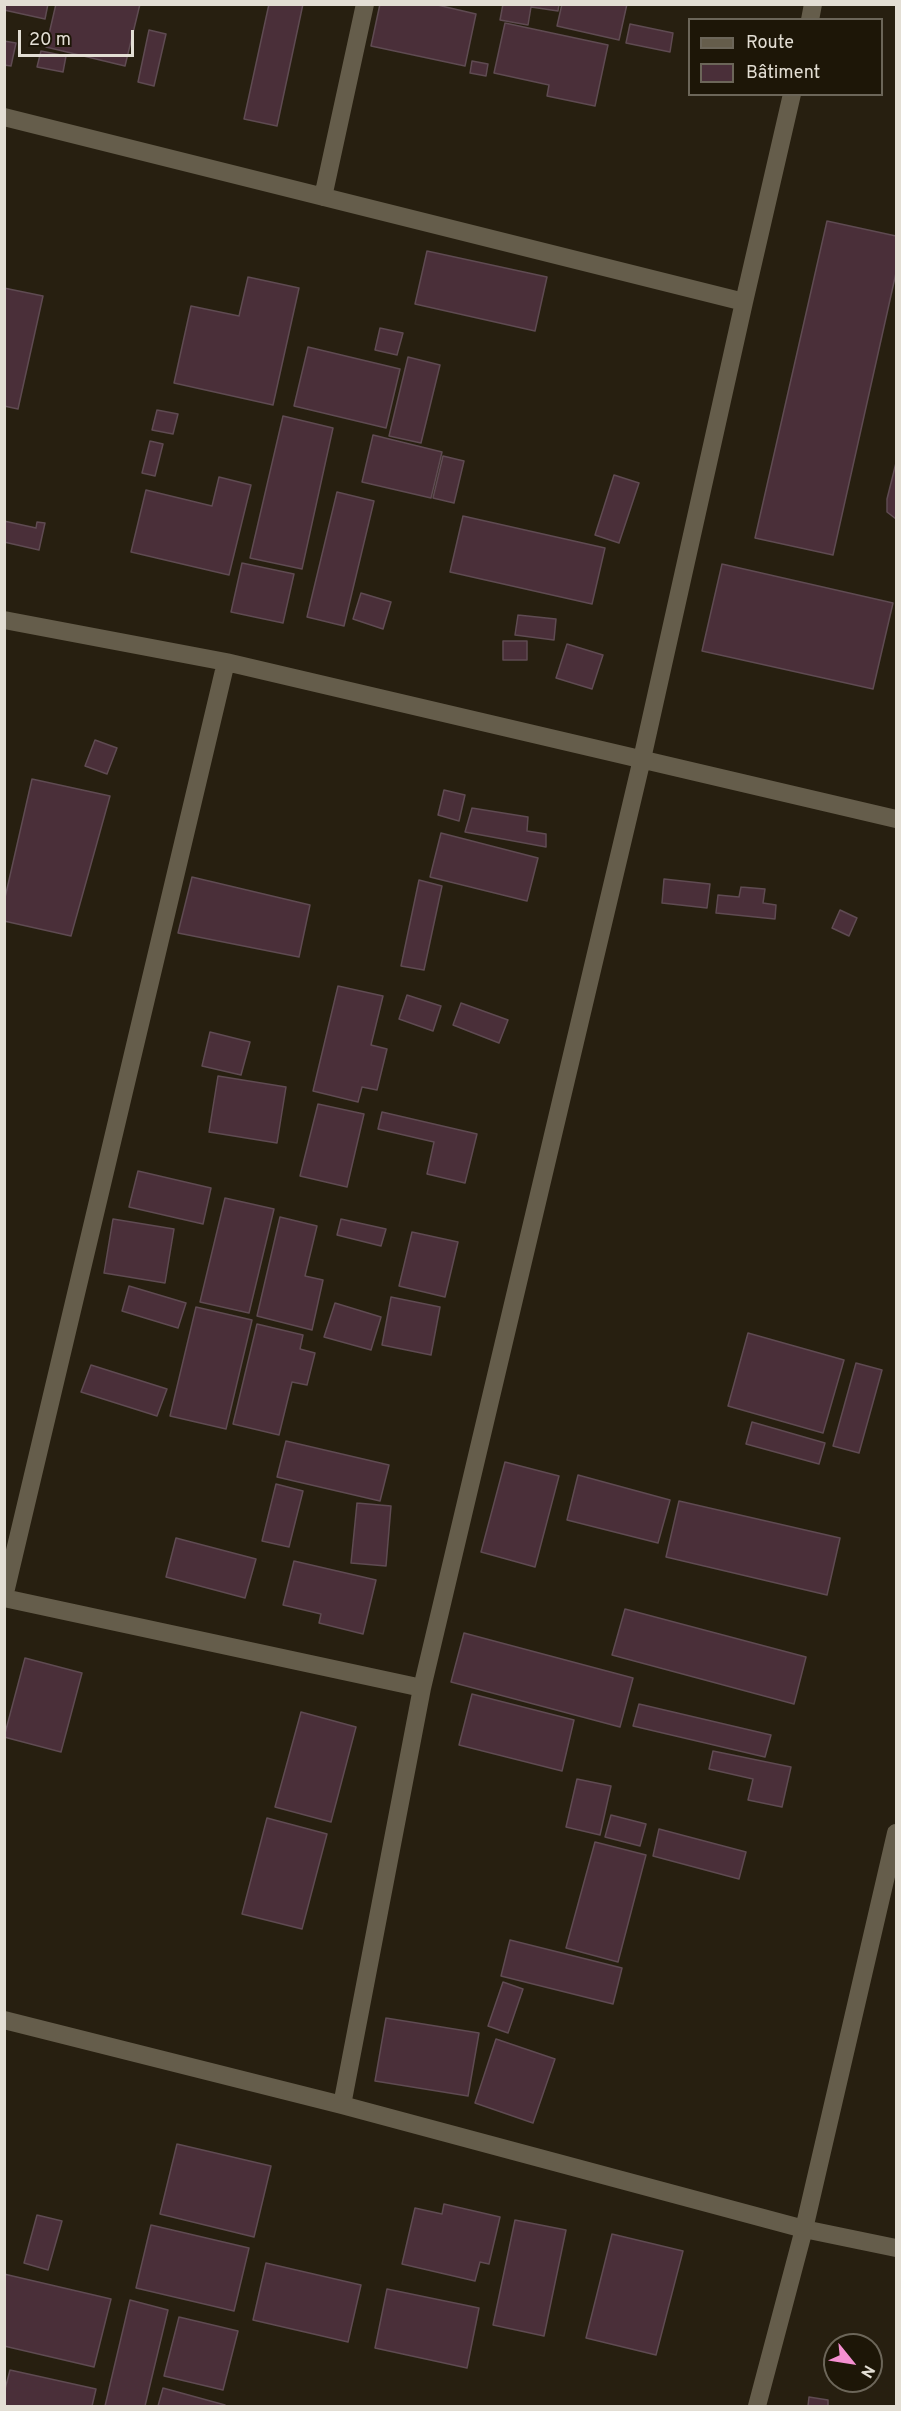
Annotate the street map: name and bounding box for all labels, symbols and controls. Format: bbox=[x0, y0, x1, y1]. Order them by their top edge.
scale bar bbox=[21, 18, 136, 56]
legend bbox=[688, 18, 883, 96]
text: 20 m bbox=[29, 29, 71, 52]
text: Route bbox=[746, 32, 794, 55]
text: Bâtiment bbox=[746, 62, 820, 85]
north arrow bbox=[823, 2333, 883, 2393]
text: N bbox=[855, 2361, 878, 2381]

